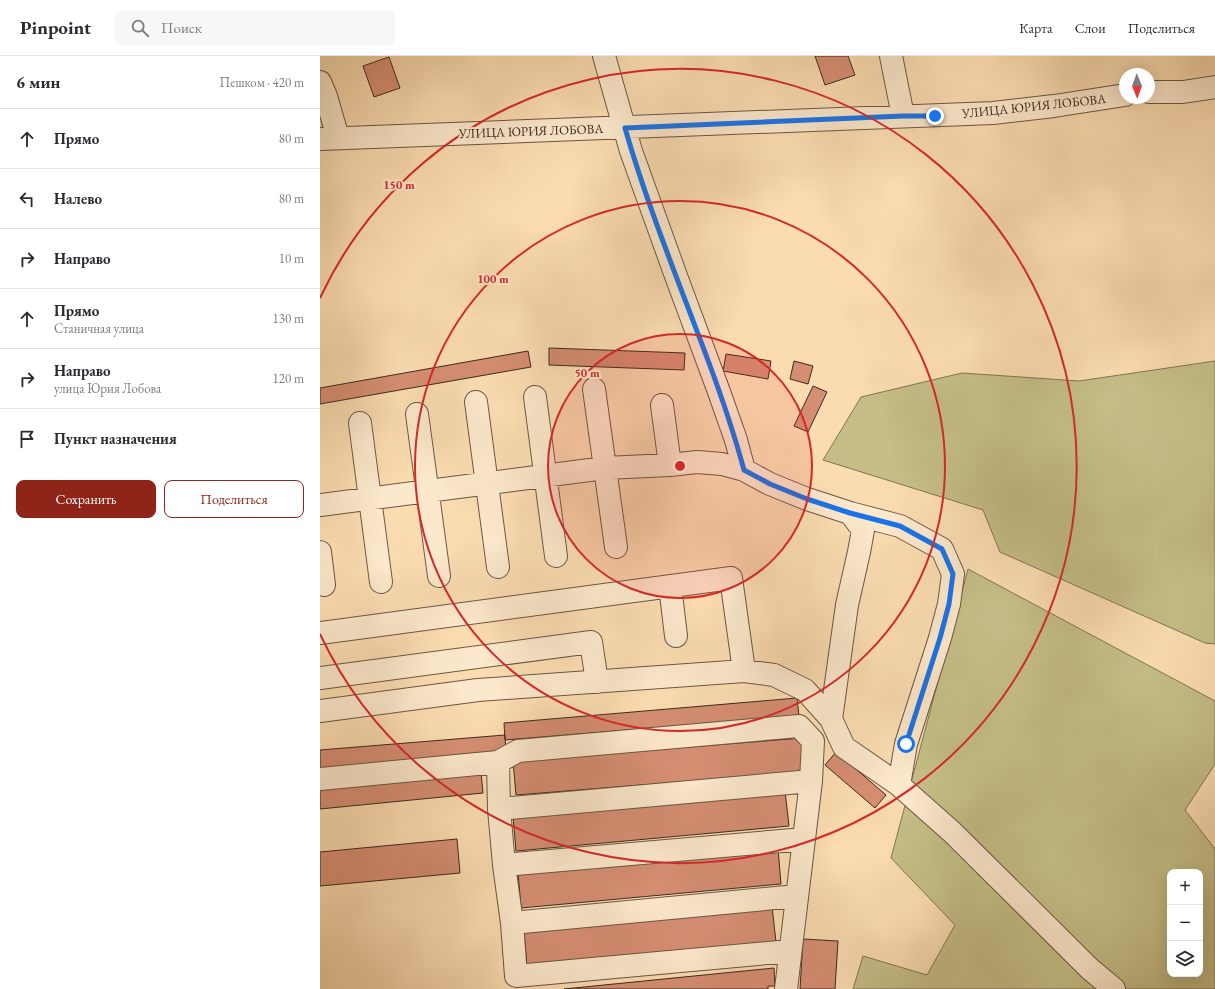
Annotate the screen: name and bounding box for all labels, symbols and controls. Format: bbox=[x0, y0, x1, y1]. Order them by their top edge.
search box bbox=[115, 10, 395, 46]
text: Pinpoint bbox=[20, 15, 91, 40]
icon: search bbox=[129, 17, 151, 39]
text: Поиск bbox=[161, 18, 202, 37]
text: Карта bbox=[1019, 19, 1053, 37]
text: Слои bbox=[1075, 19, 1106, 37]
text: Поделиться bbox=[1128, 19, 1195, 37]
north arrow bbox=[1119, 68, 1155, 104]
text: 6 мин bbox=[16, 71, 60, 93]
text: Пешком · 420 m bbox=[220, 74, 304, 91]
street label: УЛИЦА ЮРИЯ ЛОБОВА bbox=[960, 90, 1108, 122]
route end bbox=[926, 107, 944, 125]
street label: УЛИЦА ЮРИЯ ЛОБОВА bbox=[457, 120, 605, 142]
icon: ahead bbox=[16, 128, 38, 150]
text: Прямо bbox=[54, 129, 99, 148]
text: 80 m bbox=[279, 130, 304, 147]
text: 150 m bbox=[383, 177, 415, 193]
icon: left bbox=[16, 188, 38, 210]
text: Налево bbox=[54, 189, 102, 208]
text: 80 m bbox=[279, 190, 304, 207]
icon: right bbox=[16, 248, 38, 270]
text: Направо bbox=[54, 249, 111, 268]
text: 10 m bbox=[279, 250, 304, 267]
text: 100 m bbox=[477, 271, 509, 287]
text: Прямо bbox=[54, 301, 99, 320]
icon: ahead bbox=[16, 308, 38, 330]
text: 130 m bbox=[273, 310, 304, 327]
text: Станичная улица bbox=[54, 320, 144, 337]
text: Направо bbox=[54, 361, 111, 380]
text: 50 m bbox=[574, 365, 600, 381]
icon: right bbox=[16, 368, 38, 390]
text: 120 m bbox=[273, 370, 304, 387]
text: улица Юрия Лобова bbox=[54, 380, 161, 397]
icon: arrive bbox=[16, 428, 38, 450]
text: Пункт назначения bbox=[54, 429, 177, 448]
centre of rings bbox=[673, 459, 687, 473]
button: Сохранить bbox=[16, 480, 156, 518]
button: Поделиться bbox=[164, 480, 304, 518]
route start bbox=[897, 735, 915, 753]
map controls bbox=[1167, 869, 1203, 977]
button: + bbox=[1167, 869, 1203, 905]
button: − bbox=[1167, 905, 1203, 941]
button: layers bbox=[1167, 941, 1203, 977]

